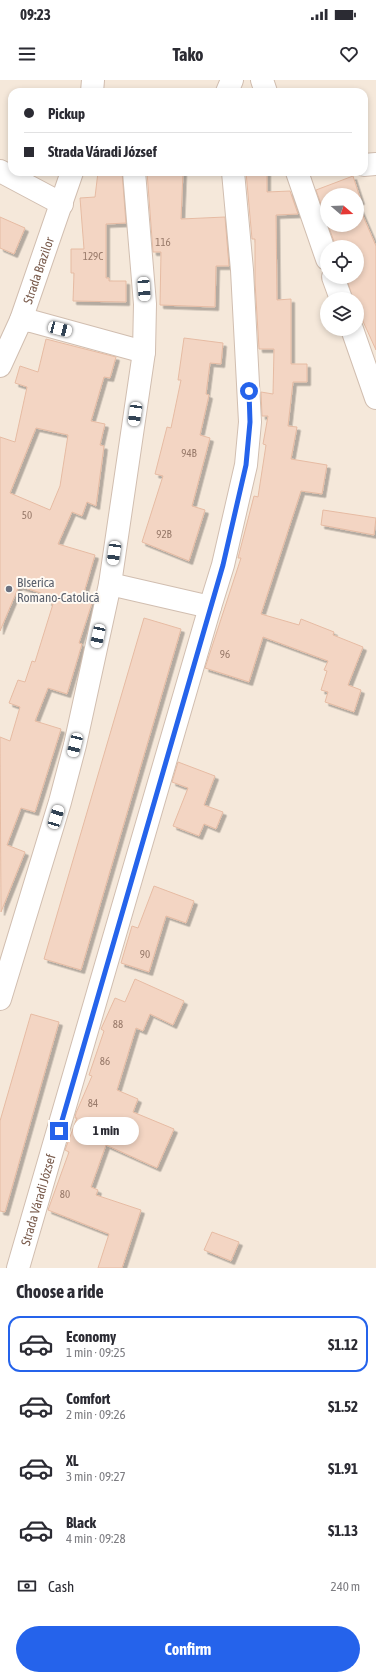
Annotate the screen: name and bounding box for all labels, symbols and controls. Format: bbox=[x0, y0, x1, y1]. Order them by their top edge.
text: 09:23 bbox=[20, 6, 51, 23]
icon: menu bbox=[16, 43, 38, 65]
icon: heart bbox=[338, 43, 360, 65]
text: Tako bbox=[172, 44, 204, 65]
text: Pickup bbox=[48, 105, 85, 122]
text: Strada Váradi József bbox=[48, 143, 157, 160]
north arrow bbox=[320, 188, 364, 232]
map controls bbox=[320, 188, 364, 336]
street label: Strada Brazilor bbox=[20, 235, 57, 306]
house number: 116 bbox=[155, 236, 171, 248]
button: locate bbox=[320, 240, 364, 284]
house number: 129C bbox=[83, 250, 103, 262]
car bbox=[137, 277, 151, 301]
button: layers bbox=[320, 292, 364, 336]
car bbox=[47, 320, 73, 338]
route start bbox=[240, 382, 258, 400]
car bbox=[127, 401, 143, 427]
house number: 94B bbox=[181, 447, 198, 459]
house number: 50 bbox=[22, 509, 32, 521]
house number: 92B bbox=[156, 528, 173, 540]
car bbox=[106, 540, 122, 566]
place label: BIserica Romano-Catolică bbox=[17, 575, 100, 605]
marker: BIserica Romano-Catolică bbox=[4, 584, 14, 594]
car bbox=[90, 623, 106, 649]
house number: 96 bbox=[220, 648, 230, 660]
car bbox=[66, 732, 84, 758]
car bbox=[47, 804, 65, 830]
house number: 90 bbox=[140, 948, 150, 960]
house number: 88 bbox=[113, 1018, 123, 1030]
house number: 86 bbox=[100, 1055, 110, 1067]
house number: 84 bbox=[88, 1097, 98, 1109]
callout: 1 min bbox=[73, 1117, 139, 1145]
route end bbox=[50, 1122, 68, 1140]
text: 1 min bbox=[93, 1123, 119, 1138]
street label: Strada Váradi József bbox=[17, 1152, 58, 1247]
house number: 80 bbox=[60, 1188, 70, 1200]
text: Choose a ride bbox=[16, 1281, 104, 1302]
icon: car bbox=[18, 1326, 54, 1362]
text: Economy bbox=[66, 1328, 116, 1345]
text: $1.12 bbox=[328, 1336, 358, 1353]
text: 1 min · 09:25 bbox=[66, 1345, 126, 1360]
icon: car bbox=[18, 1388, 54, 1424]
text: Comfort bbox=[66, 1390, 110, 1407]
text: $1.52 bbox=[328, 1398, 358, 1415]
text: 2 min · 09:26 bbox=[66, 1407, 126, 1422]
icon: car bbox=[18, 1450, 54, 1486]
text: XL bbox=[66, 1452, 79, 1469]
text: $1.91 bbox=[328, 1460, 358, 1477]
text: 3 min · 09:27 bbox=[66, 1469, 126, 1484]
icon: car bbox=[18, 1512, 54, 1548]
text: Black bbox=[66, 1514, 96, 1531]
text: $1.13 bbox=[328, 1522, 358, 1539]
text: 4 min · 09:28 bbox=[66, 1531, 126, 1546]
icon: cash bbox=[16, 1575, 38, 1597]
text: Cash bbox=[48, 1578, 74, 1595]
text: 240 m bbox=[331, 1579, 360, 1594]
button: Confirm bbox=[16, 1626, 360, 1672]

